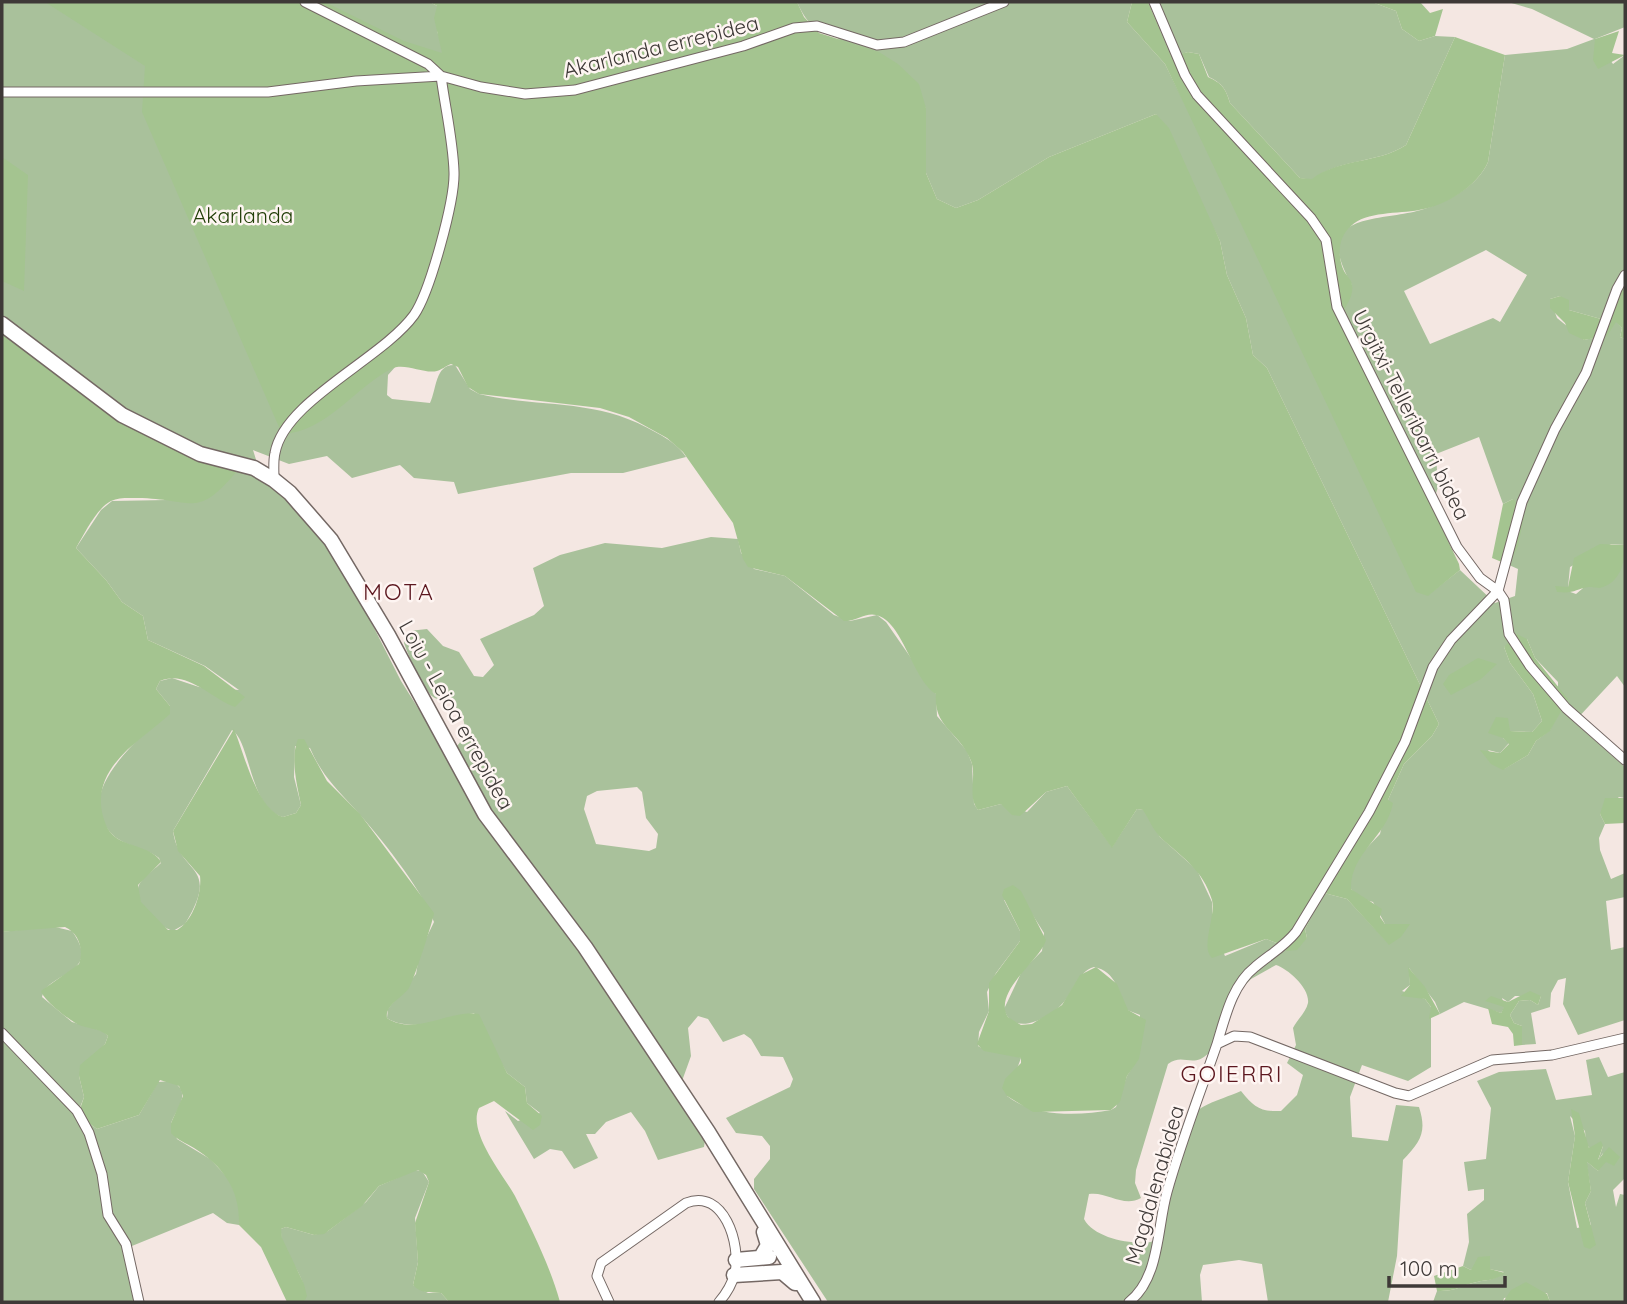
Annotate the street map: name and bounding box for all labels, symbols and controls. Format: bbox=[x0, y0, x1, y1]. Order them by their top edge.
street label: Akarlanda errepidea bbox=[560, 9, 761, 83]
park label: Akarlanda bbox=[193, 202, 293, 228]
street label: Urgitxi-Telleribarri bidea bbox=[1347, 305, 1476, 524]
district label: MOTA bbox=[363, 577, 435, 606]
street label: Loiu - Leioa errepidea bbox=[394, 615, 520, 814]
district label: GOIERRI bbox=[1181, 1059, 1284, 1088]
street label: Magdalenabidea bbox=[1119, 1102, 1189, 1267]
scale bar bbox=[1389, 1244, 1504, 1288]
text: 100 m bbox=[1400, 1255, 1458, 1281]

